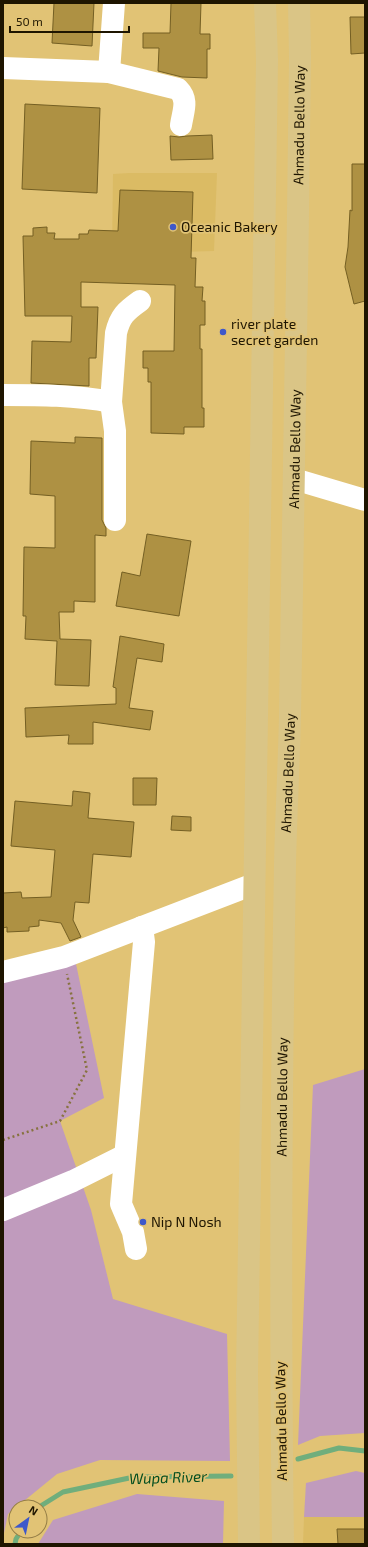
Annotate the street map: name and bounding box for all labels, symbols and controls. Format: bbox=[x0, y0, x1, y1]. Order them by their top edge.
scale bar bbox=[10, 8, 129, 34]
text: 50 m bbox=[16, 14, 43, 28]
street label: Ahmadu Bello Way bbox=[289, 65, 308, 185]
place label: Oceanic Bakery bbox=[181, 218, 278, 235]
marker: Oceanic Bakery bbox=[168, 222, 178, 232]
place label: river plate secret garden bbox=[231, 315, 318, 348]
marker: river plate secret garden bbox=[218, 327, 228, 337]
street label: Ahmadu Bello Way bbox=[285, 389, 304, 509]
street label: Ahmadu Bello Way bbox=[277, 713, 298, 833]
street label: Ahmadu Bello Way bbox=[273, 1037, 291, 1157]
place label: Nip N Nosh bbox=[151, 1213, 222, 1230]
marker: Nip N Nosh bbox=[138, 1217, 148, 1227]
street label: Ahmadu Bello Way bbox=[271, 1361, 290, 1481]
water label: Wupa River bbox=[129, 1467, 208, 1487]
north arrow bbox=[8, 1499, 48, 1539]
text: N bbox=[27, 1503, 41, 1518]

